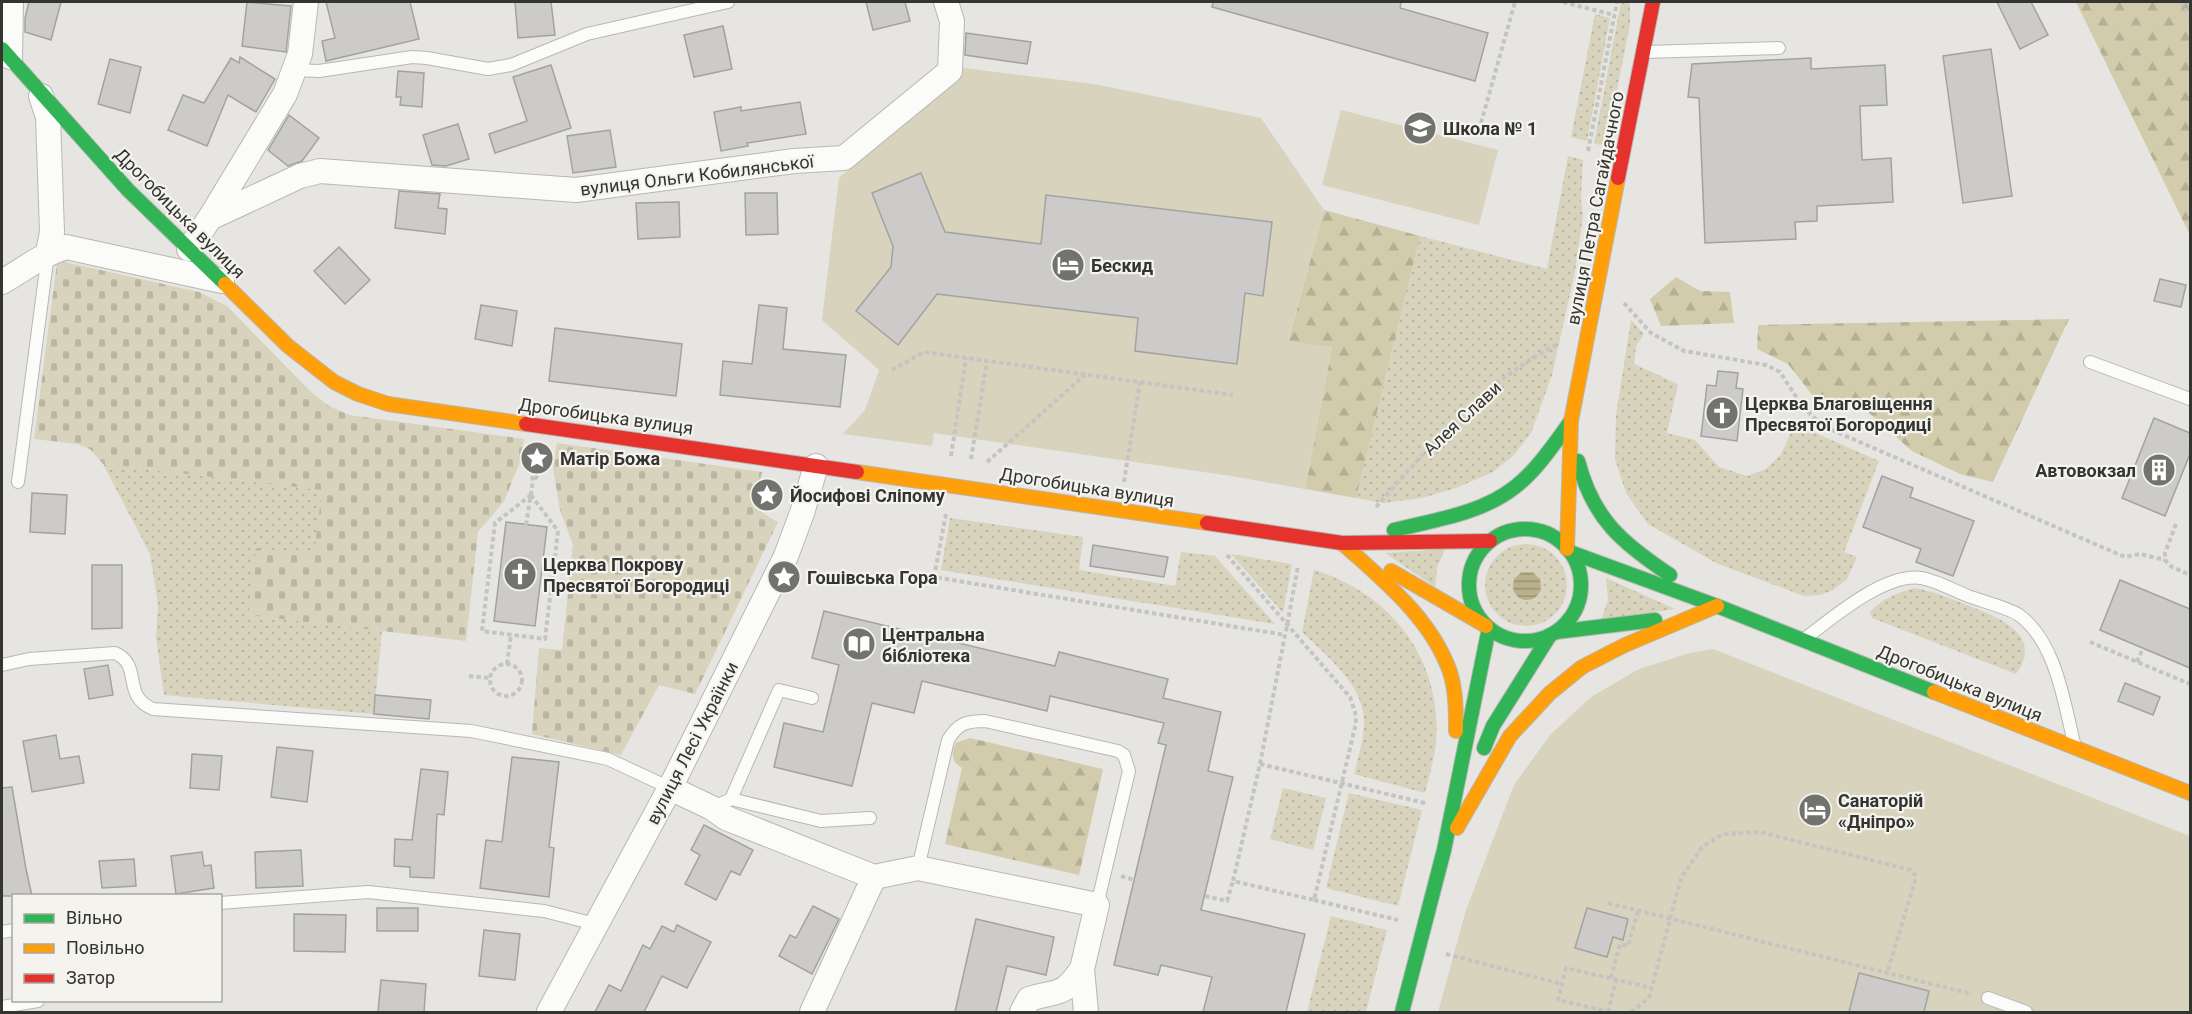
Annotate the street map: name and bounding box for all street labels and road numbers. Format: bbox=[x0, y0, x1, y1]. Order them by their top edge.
street label: вулиця Петра Сагайдачного bbox=[1562, 89, 1628, 327]
street label: Дрогобицька вулиця bbox=[110, 143, 250, 283]
street label: вулиця Ольги Кобилянської bbox=[579, 150, 817, 200]
street label: Алея Слави bbox=[1419, 377, 1505, 459]
street label: Дрогобицька вулиця bbox=[517, 393, 695, 439]
street label: Дрогобицька вулиця bbox=[998, 463, 1176, 511]
street label: Дрогобицька вулиця bbox=[1874, 640, 2046, 726]
street label: вулиця Лесі Українки bbox=[642, 658, 742, 828]

